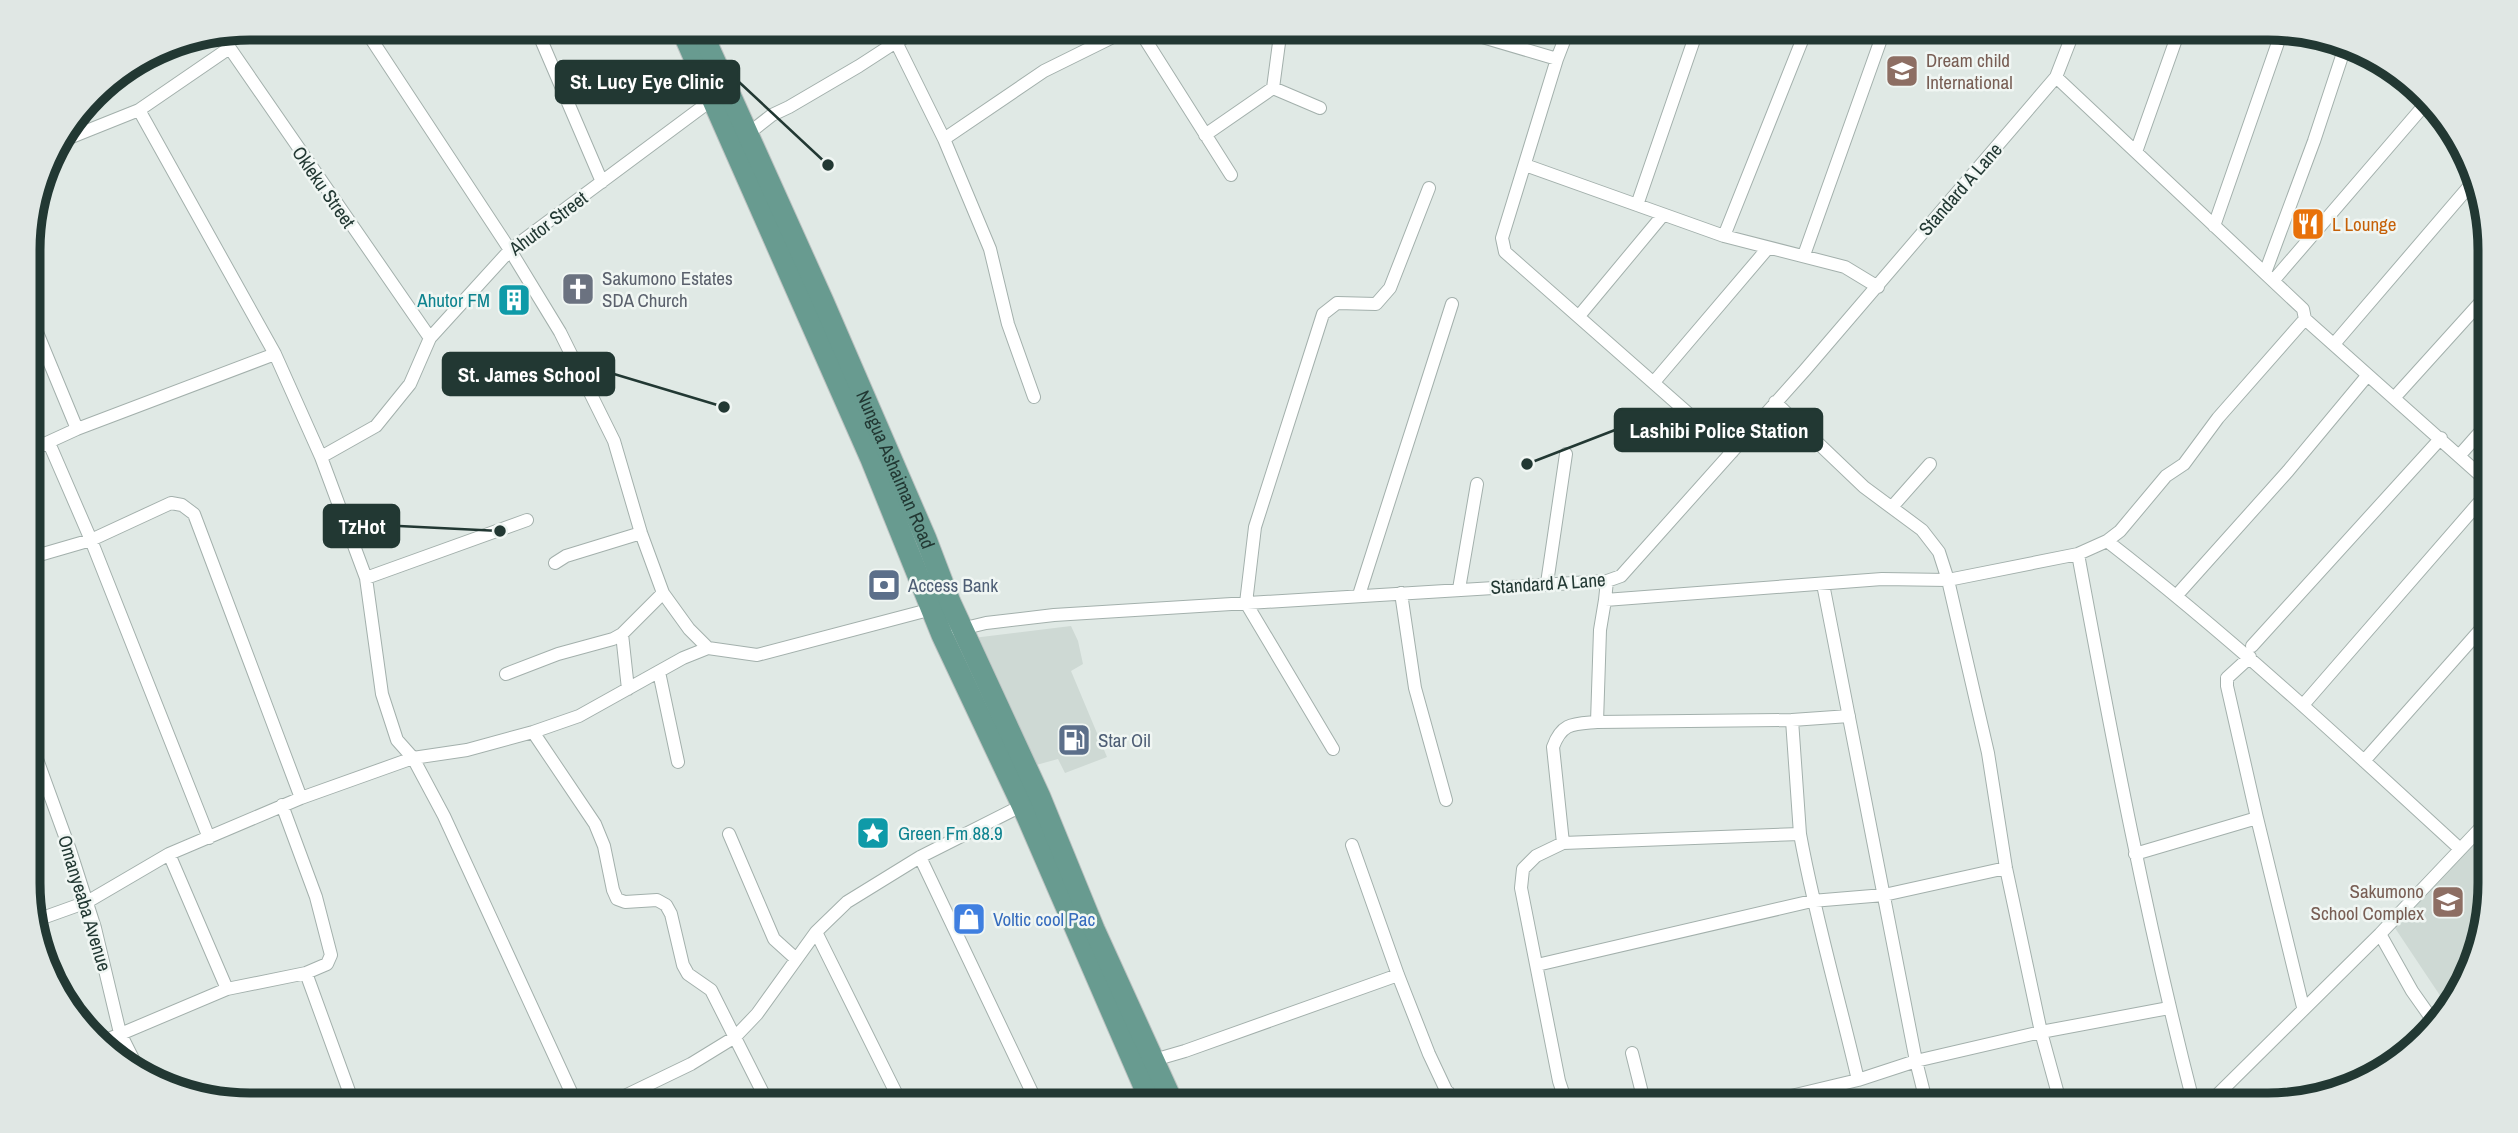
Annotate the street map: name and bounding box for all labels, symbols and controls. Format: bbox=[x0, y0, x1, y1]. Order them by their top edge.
place label: Dream child International bbox=[1926, 47, 2013, 95]
school or university icon: Dream child International bbox=[1883, 52, 1921, 90]
callout: St. Lucy Eye Clinic bbox=[556, 61, 739, 103]
text: St. Lucy Eye Clinic bbox=[570, 67, 724, 96]
street label: Standard A Lane bbox=[1912, 137, 2008, 241]
street label: Okleku Street bbox=[286, 141, 362, 234]
street label: Ahutor Street bbox=[503, 185, 593, 262]
restaurant icon: L Lounge bbox=[2289, 205, 2327, 243]
place label: L Lounge bbox=[2332, 211, 2396, 237]
place label: Sakumono Estates SDA Church bbox=[602, 265, 733, 313]
church icon: Sakumono Estates SDA Church bbox=[559, 270, 597, 308]
building icon: Ahutor FM bbox=[495, 281, 533, 319]
place label: Ahutor FM bbox=[416, 287, 490, 313]
callout: St. James School bbox=[443, 353, 614, 395]
text: St. James School bbox=[458, 360, 600, 389]
street label: Nungua Ashaiman Road bbox=[850, 386, 941, 552]
callout: Lashibi Police Station bbox=[1615, 409, 1822, 451]
text: Lashibi Police Station bbox=[1630, 416, 1808, 445]
callout: TzHot bbox=[324, 505, 399, 547]
text: TzHot bbox=[339, 512, 386, 541]
bank icon: Access Bank bbox=[865, 566, 903, 604]
street label: Standard A Lane bbox=[1490, 566, 1606, 600]
place label: Access Bank bbox=[907, 572, 998, 598]
fuel station icon: Star Oil bbox=[1055, 721, 1093, 759]
place label: Star Oil bbox=[1098, 727, 1151, 753]
place icon: Green Fm 88.9 bbox=[854, 814, 892, 852]
place label: Green Fm 88.9 bbox=[898, 820, 1003, 846]
street label: Omanyeaba Avenue bbox=[52, 832, 118, 974]
place label: Sakumono School Complex bbox=[2311, 878, 2424, 926]
school or university icon: Sakumono School Complex bbox=[2429, 883, 2467, 921]
shop icon: Voltic cool Pac bbox=[950, 900, 988, 938]
place label: Voltic cool Pac bbox=[993, 906, 1095, 932]

